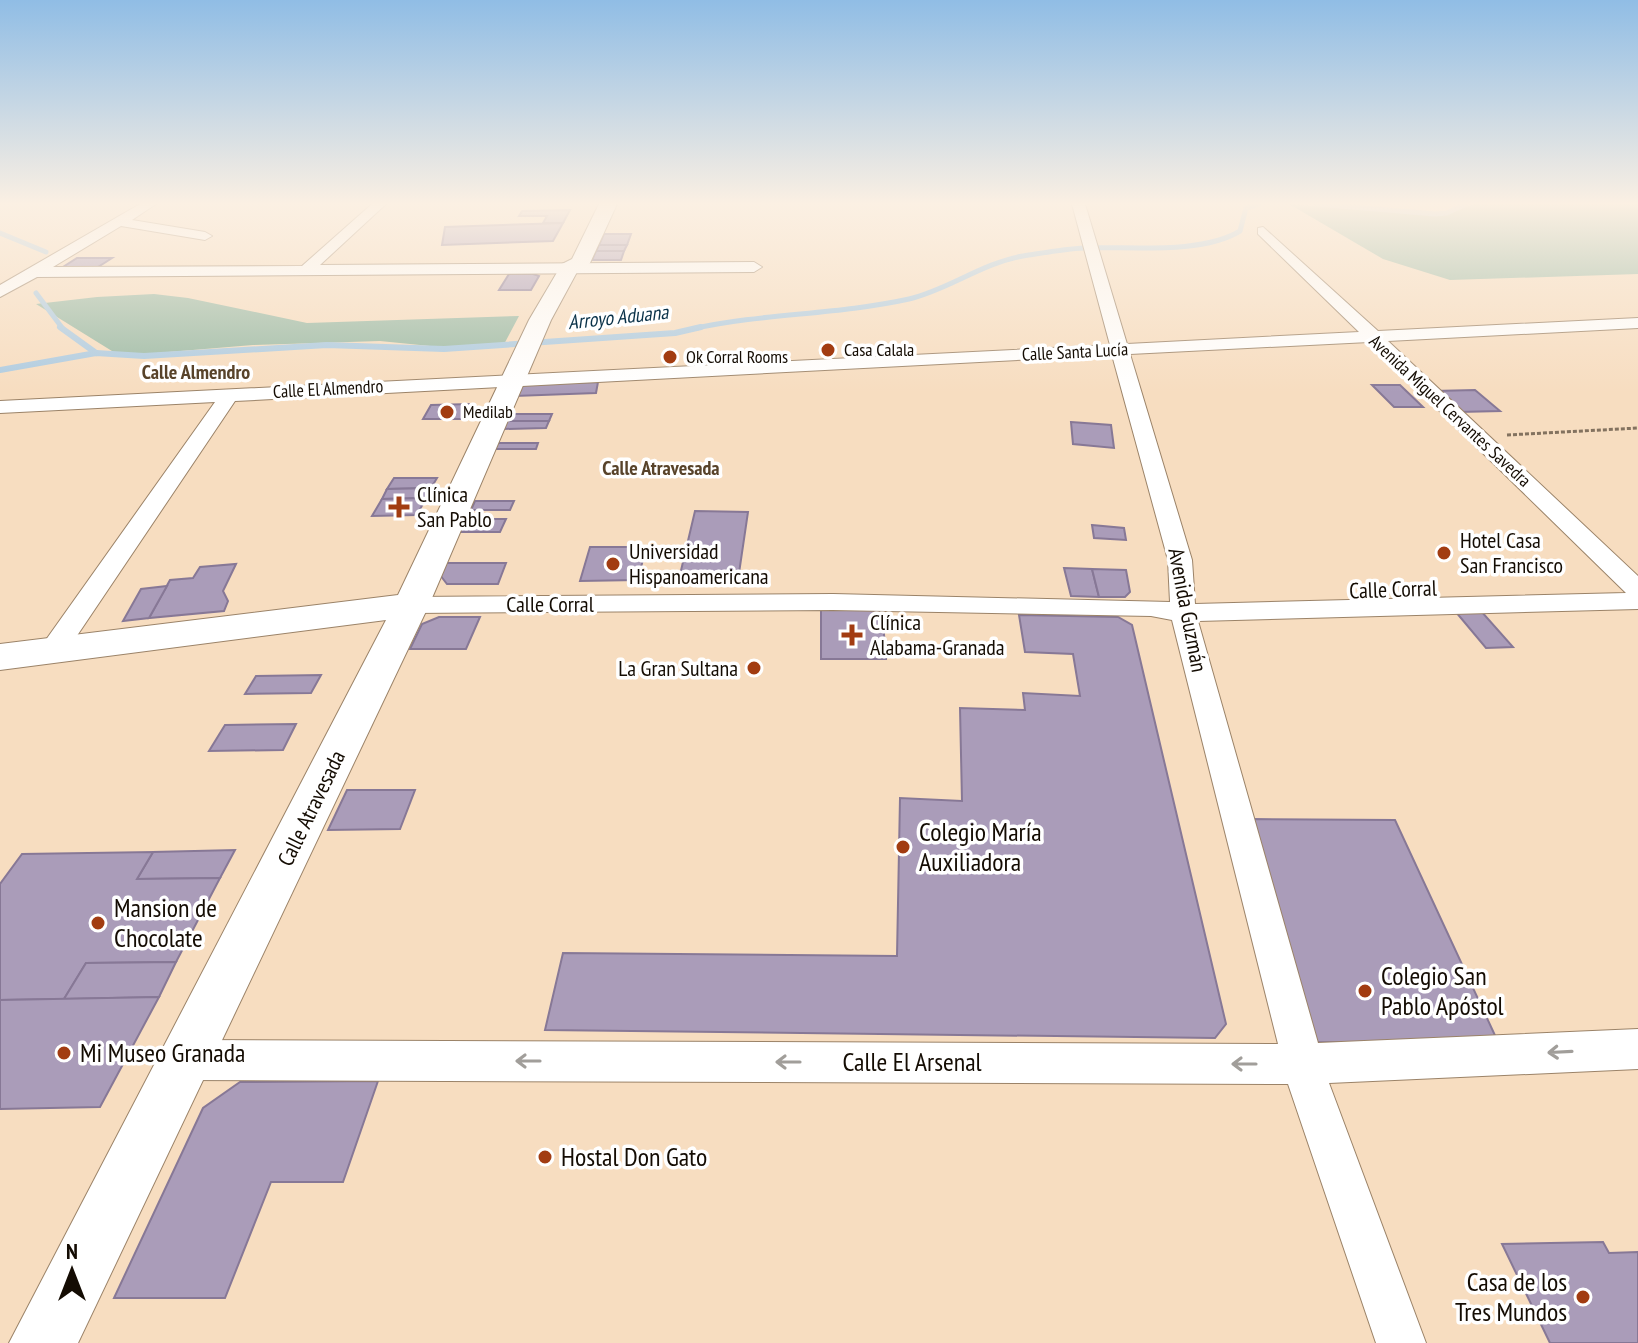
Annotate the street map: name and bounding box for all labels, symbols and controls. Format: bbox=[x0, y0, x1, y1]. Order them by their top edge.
water label: Arroyo Aduana bbox=[567, 299, 670, 335]
street label: Avenida Miguel Cervantes Savedra bbox=[1365, 330, 1536, 492]
street label: Calle Santa Lucía bbox=[1021, 337, 1129, 366]
place label: Casa Calala bbox=[844, 338, 914, 361]
marker: Casa Calala bbox=[819, 341, 837, 359]
place label: Ok Corral Rooms bbox=[686, 345, 788, 368]
marker: Ok Corral Rooms bbox=[661, 348, 679, 366]
district label: Calle Almendro bbox=[142, 359, 250, 385]
street label: Calle El Almendro bbox=[272, 374, 384, 403]
place label: Medilab bbox=[463, 400, 513, 423]
marker: Medilab bbox=[438, 403, 456, 421]
district label: Calle Atravesada bbox=[602, 455, 720, 481]
place label: Clínica San Pablo bbox=[417, 480, 492, 533]
marker: Clínica San Pablo bbox=[388, 496, 410, 518]
place label: Hotel Casa San Francisco bbox=[1460, 526, 1563, 579]
place label: Universidad Hispanoamericana bbox=[629, 537, 769, 590]
marker: Hotel Casa San Francisco bbox=[1435, 544, 1453, 562]
street label: Avenida Guzmán bbox=[1162, 546, 1214, 674]
marker: Universidad Hispanoamericana bbox=[604, 555, 622, 573]
street label: Calle Corral bbox=[1349, 573, 1438, 605]
street label: Calle Corral bbox=[506, 590, 595, 618]
place label: Clínica Alabama-Granada bbox=[870, 608, 1005, 661]
marker: Clínica Alabama-Granada bbox=[841, 624, 863, 646]
place label: La Gran Sultana bbox=[618, 654, 738, 682]
marker: La Gran Sultana bbox=[745, 659, 763, 677]
street label: Calle Atravesada bbox=[271, 746, 351, 870]
place label: Colegio María Auxiliadora bbox=[919, 815, 1042, 878]
marker: Colegio María Auxiliadora bbox=[894, 838, 912, 856]
place label: Mansion de Chocolate bbox=[114, 891, 217, 954]
marker: Mansion de Chocolate bbox=[89, 914, 107, 932]
place label: Colegio San Pablo Apóstol bbox=[1381, 959, 1504, 1022]
marker: Colegio San Pablo Apóstol bbox=[1356, 982, 1374, 1000]
place label: Mi Museo Granada bbox=[80, 1036, 245, 1069]
marker: Mi Museo Granada bbox=[55, 1044, 73, 1062]
street label: Calle El Arsenal bbox=[842, 1045, 982, 1078]
one-way arrow bbox=[1547, 1045, 1574, 1060]
one-way arrow bbox=[515, 1053, 542, 1069]
one-way arrow bbox=[775, 1054, 802, 1070]
one-way arrow bbox=[1231, 1056, 1258, 1072]
place label: Hostal Don Gato bbox=[561, 1140, 707, 1173]
marker: Hostal Don Gato bbox=[536, 1148, 554, 1166]
north arrow bbox=[32, 1231, 112, 1311]
text: N bbox=[66, 1237, 78, 1265]
place label: Casa de los Tres Mundos bbox=[1455, 1265, 1567, 1328]
marker: Casa de los Tres Mundos bbox=[1574, 1288, 1592, 1306]

